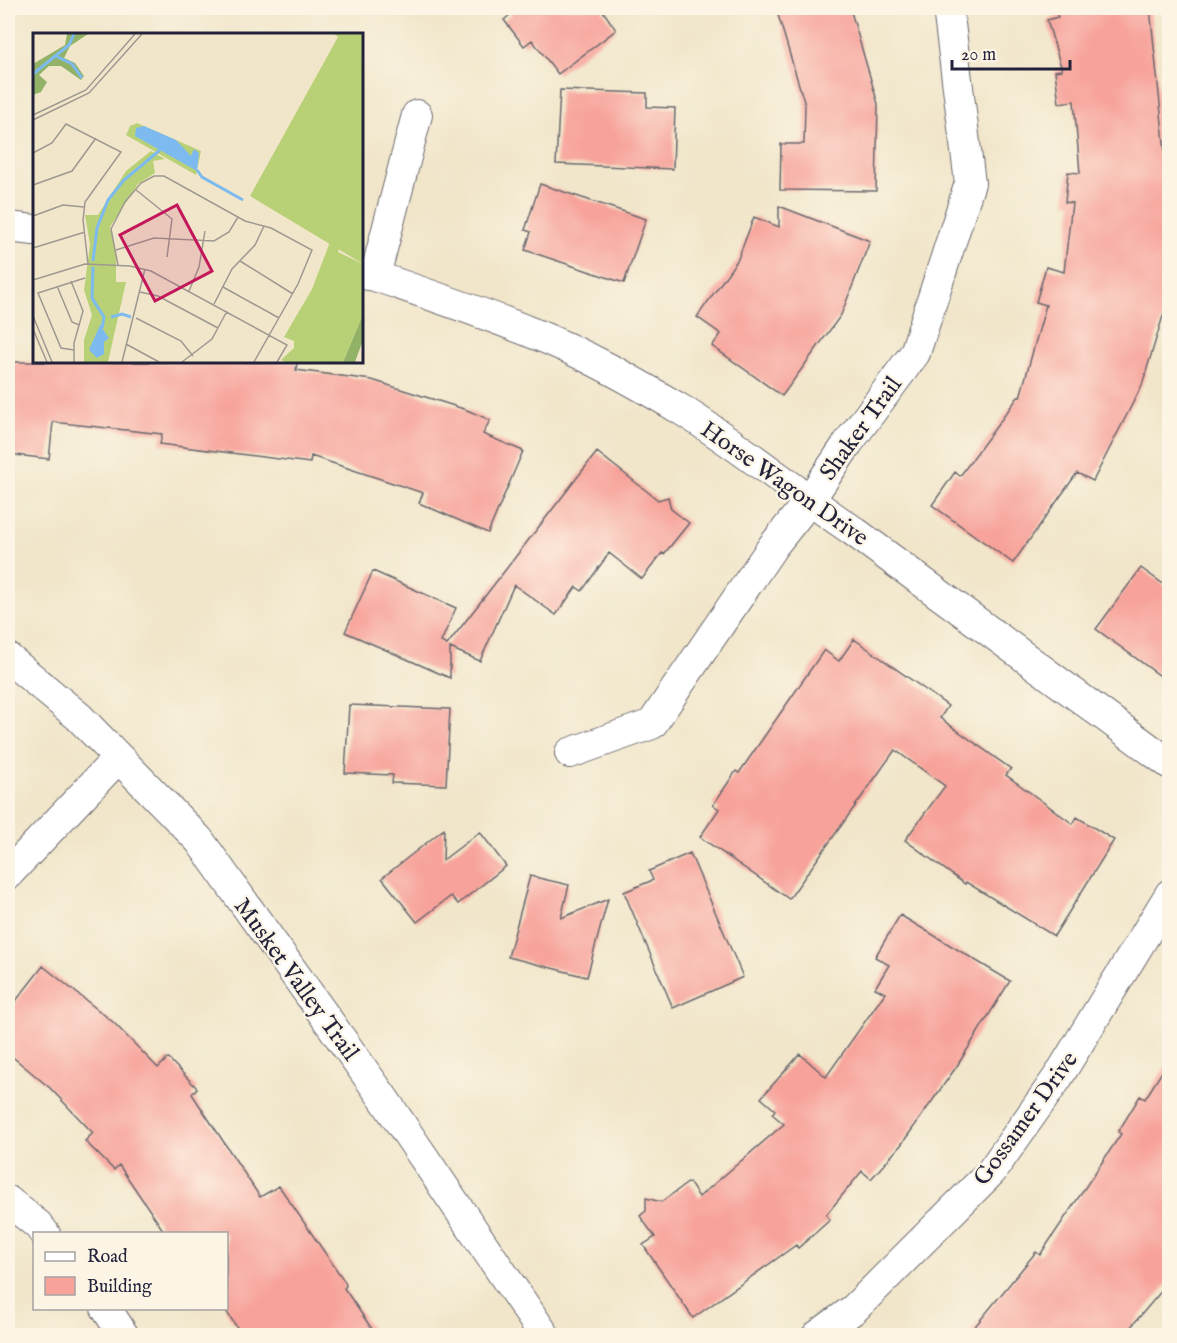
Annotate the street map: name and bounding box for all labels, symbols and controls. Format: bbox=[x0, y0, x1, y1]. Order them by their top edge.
inset map bbox=[33, 33, 363, 363]
scale bar bbox=[952, 33, 1070, 71]
text: 20 m bbox=[961, 44, 996, 67]
street label: Shaker Trail bbox=[813, 370, 910, 487]
street label: Horse Wagon Drive bbox=[694, 415, 874, 554]
street label: Musket Valley Trail bbox=[226, 892, 366, 1068]
street label: Gossamer Drive bbox=[967, 1046, 1085, 1192]
legend bbox=[33, 1232, 228, 1310]
text: Road bbox=[87, 1246, 128, 1269]
text: Building bbox=[87, 1276, 152, 1299]

